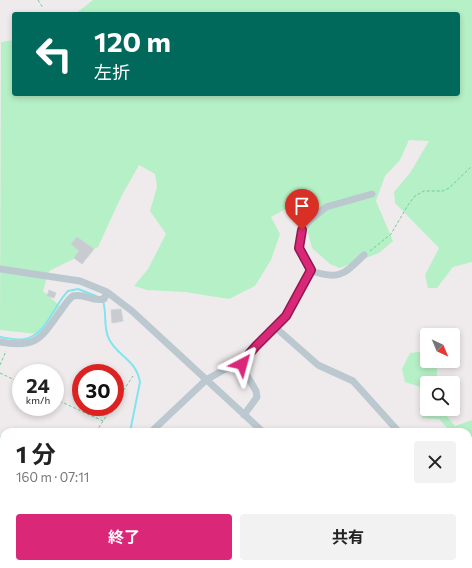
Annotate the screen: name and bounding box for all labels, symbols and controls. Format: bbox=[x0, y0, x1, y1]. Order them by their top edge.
text: 120 m bbox=[94, 24, 171, 58]
icon: left bbox=[28, 28, 80, 80]
text: 左折 bbox=[94, 61, 130, 83]
pin bbox=[285, 189, 319, 230]
icon: arrive bbox=[291, 195, 313, 217]
north arrow bbox=[420, 328, 460, 368]
map controls bbox=[420, 328, 460, 416]
position arrow bbox=[221, 343, 263, 385]
speed limit sign: 30 bbox=[72, 364, 124, 416]
text: 24 bbox=[26, 373, 50, 397]
button: search bbox=[420, 376, 460, 416]
text: km/h bbox=[26, 394, 50, 406]
text: 1 分 bbox=[16, 439, 55, 468]
button: close bbox=[414, 441, 456, 483]
text: 160 m · 07:11 bbox=[16, 469, 89, 485]
button: 終了 bbox=[16, 514, 232, 560]
button: 共有 bbox=[240, 514, 456, 560]

